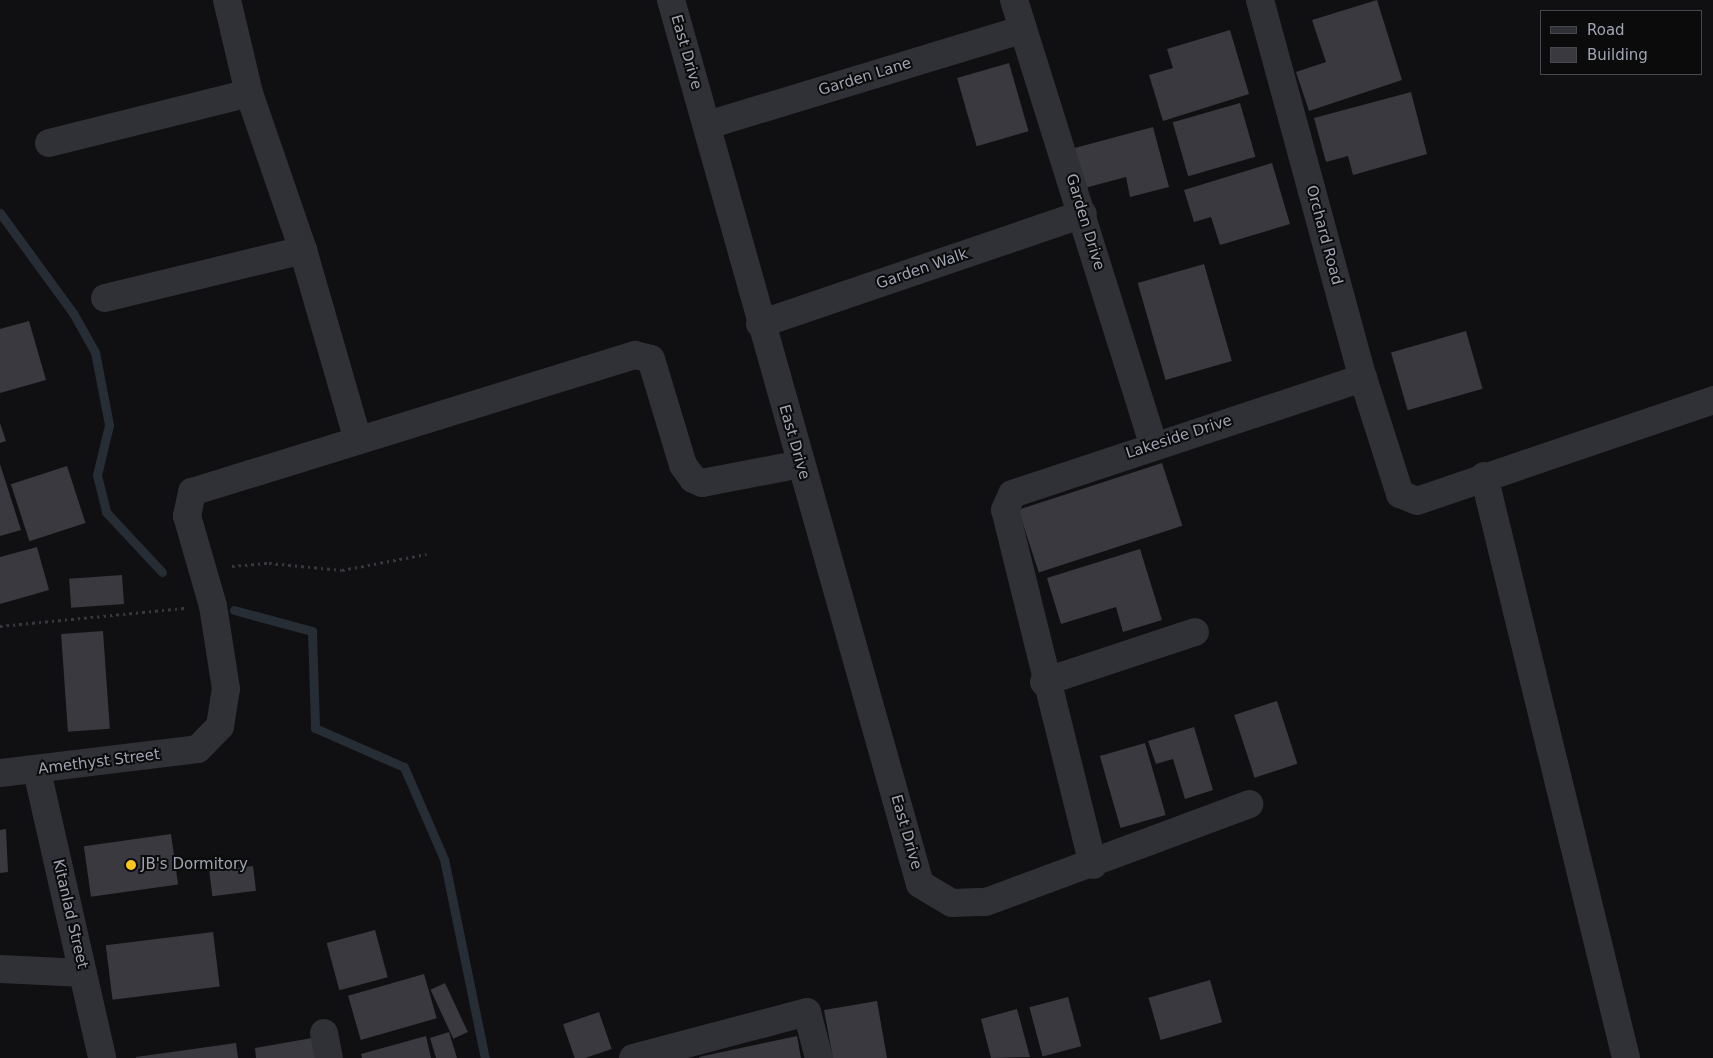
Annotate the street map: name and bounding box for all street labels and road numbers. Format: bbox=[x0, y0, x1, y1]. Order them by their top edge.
street label: East Drive bbox=[667, 12, 705, 92]
street label: Garden Lane bbox=[816, 54, 914, 100]
street label: Garden Drive bbox=[1062, 172, 1108, 272]
street label: Orchard Road bbox=[1302, 183, 1346, 287]
street label: Garden Walk bbox=[874, 245, 970, 293]
street label: East Drive bbox=[775, 402, 813, 482]
street label: Lakeside Drive bbox=[1124, 411, 1234, 463]
street label: Amethyst Street bbox=[37, 746, 161, 778]
street label: East Drive bbox=[887, 792, 925, 872]
street label: Kitanlad Street bbox=[49, 858, 91, 970]

